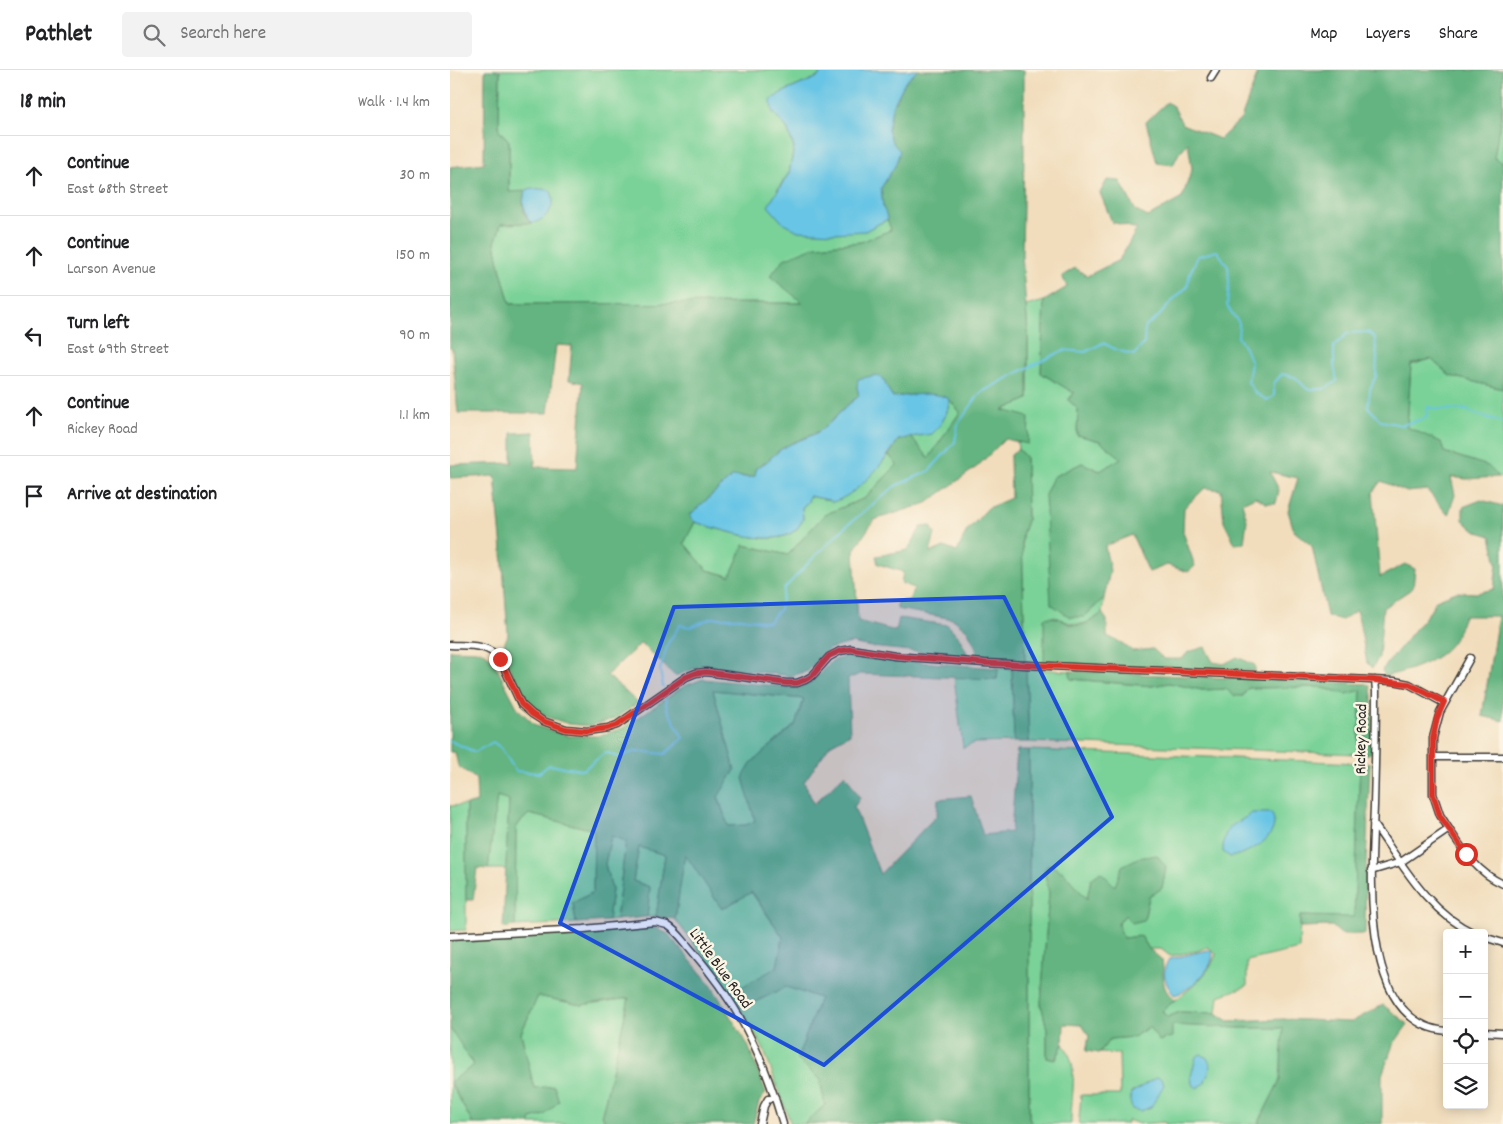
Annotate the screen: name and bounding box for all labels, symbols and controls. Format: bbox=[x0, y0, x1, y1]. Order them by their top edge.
search box bbox=[122, 12, 472, 57]
text: Pathlet bbox=[25, 18, 92, 52]
icon: search bbox=[140, 21, 168, 49]
text: Search here bbox=[180, 21, 266, 48]
text: Map bbox=[1310, 22, 1337, 47]
text: Layers bbox=[1365, 22, 1411, 47]
text: Share bbox=[1439, 22, 1478, 47]
text: 18 min bbox=[20, 88, 66, 118]
text: Walk · 1.4 km bbox=[358, 91, 430, 114]
text: Continue bbox=[67, 151, 129, 178]
icon: ahead bbox=[20, 162, 48, 190]
text: 30 m bbox=[400, 164, 430, 187]
text: East 68th Street bbox=[67, 178, 168, 201]
text: Continue bbox=[67, 231, 129, 258]
icon: ahead bbox=[20, 242, 48, 270]
text: 150 m bbox=[396, 244, 430, 267]
text: Larson Avenue bbox=[67, 258, 156, 281]
text: Turn left bbox=[67, 311, 130, 338]
icon: left bbox=[20, 322, 48, 350]
text: 90 m bbox=[399, 324, 430, 347]
text: East 69th Street bbox=[67, 338, 169, 361]
text: Continue bbox=[67, 391, 129, 418]
icon: ahead bbox=[20, 402, 48, 430]
text: 1.1 km bbox=[399, 404, 430, 427]
text: Rickey Road bbox=[67, 418, 138, 441]
icon: arrive bbox=[20, 482, 48, 510]
text: Arrive at destination bbox=[67, 482, 217, 509]
route end bbox=[489, 648, 512, 671]
street label: Rickey Road bbox=[1350, 703, 1374, 775]
route start bbox=[1455, 843, 1478, 866]
street label: Little Blue Road bbox=[683, 924, 757, 1014]
map controls bbox=[1443, 929, 1488, 1109]
button: + bbox=[1443, 929, 1488, 974]
button: − bbox=[1443, 974, 1488, 1019]
button: locate bbox=[1443, 1019, 1488, 1064]
button: layers bbox=[1443, 1064, 1488, 1109]

